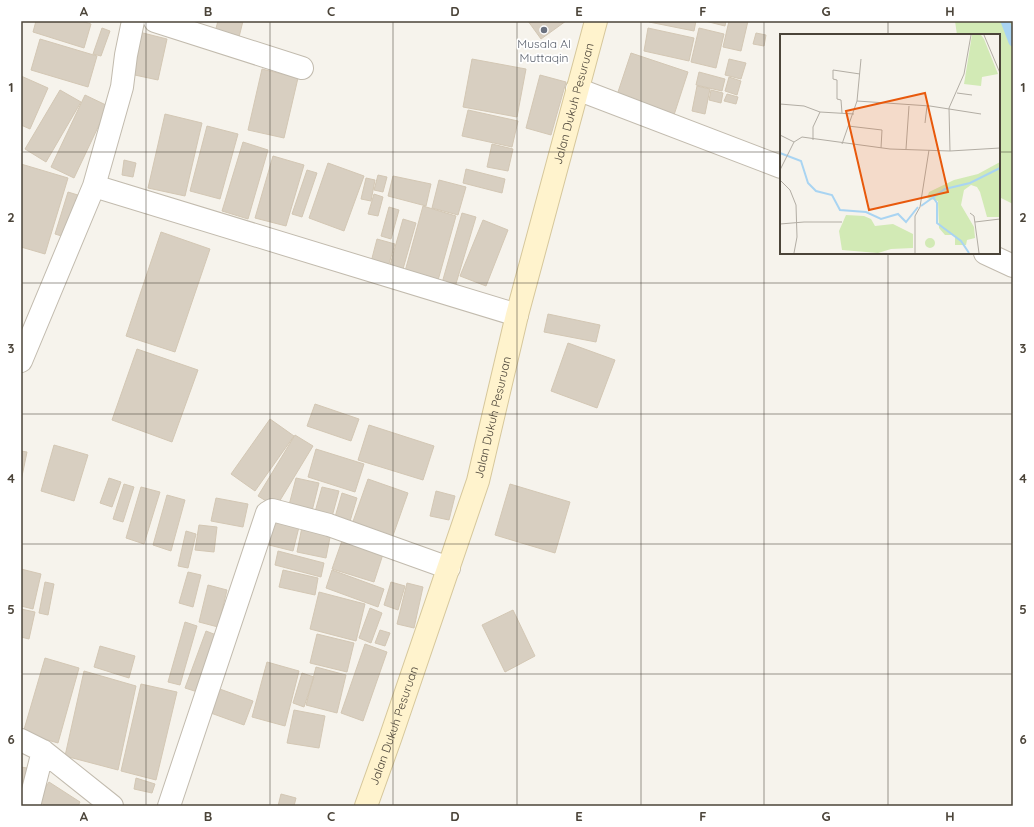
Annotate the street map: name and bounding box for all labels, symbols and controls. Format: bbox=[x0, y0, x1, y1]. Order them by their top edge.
text: A bbox=[80, 3, 89, 19]
text: B bbox=[204, 3, 212, 19]
text: C bbox=[327, 3, 335, 19]
text: D bbox=[450, 3, 460, 19]
text: E bbox=[575, 3, 583, 19]
text: F bbox=[699, 3, 707, 19]
text: G bbox=[821, 3, 831, 19]
text: H bbox=[945, 3, 955, 19]
marker: Musala Al Muttaqin bbox=[539, 25, 549, 35]
inset map bbox=[780, 34, 1000, 254]
place label: Musala Al Muttaqin bbox=[517, 36, 571, 65]
street label: Jalan Dukuh Pesuruan bbox=[550, 41, 597, 166]
text: 1 bbox=[8, 79, 14, 95]
text: 1 bbox=[1020, 79, 1026, 95]
text: 2 bbox=[7, 209, 15, 225]
text: 2 bbox=[1019, 209, 1027, 225]
text: 3 bbox=[8, 340, 15, 356]
text: 3 bbox=[1020, 340, 1027, 356]
street label: Jalan Dukuh Pesuruan bbox=[471, 355, 514, 480]
text: 4 bbox=[7, 470, 15, 486]
text: 4 bbox=[1019, 470, 1027, 486]
text: 5 bbox=[7, 601, 15, 617]
text: 5 bbox=[1019, 601, 1027, 617]
street label: Jalan Dukuh Pesuruan bbox=[366, 664, 421, 787]
text: 6 bbox=[7, 731, 15, 747]
text: 6 bbox=[1019, 731, 1027, 747]
text: A bbox=[80, 808, 89, 824]
text: B bbox=[204, 808, 212, 824]
text: C bbox=[327, 808, 335, 824]
text: D bbox=[450, 808, 460, 824]
text: E bbox=[575, 808, 583, 824]
text: F bbox=[699, 808, 707, 824]
text: G bbox=[821, 808, 831, 824]
text: H bbox=[945, 808, 955, 824]

